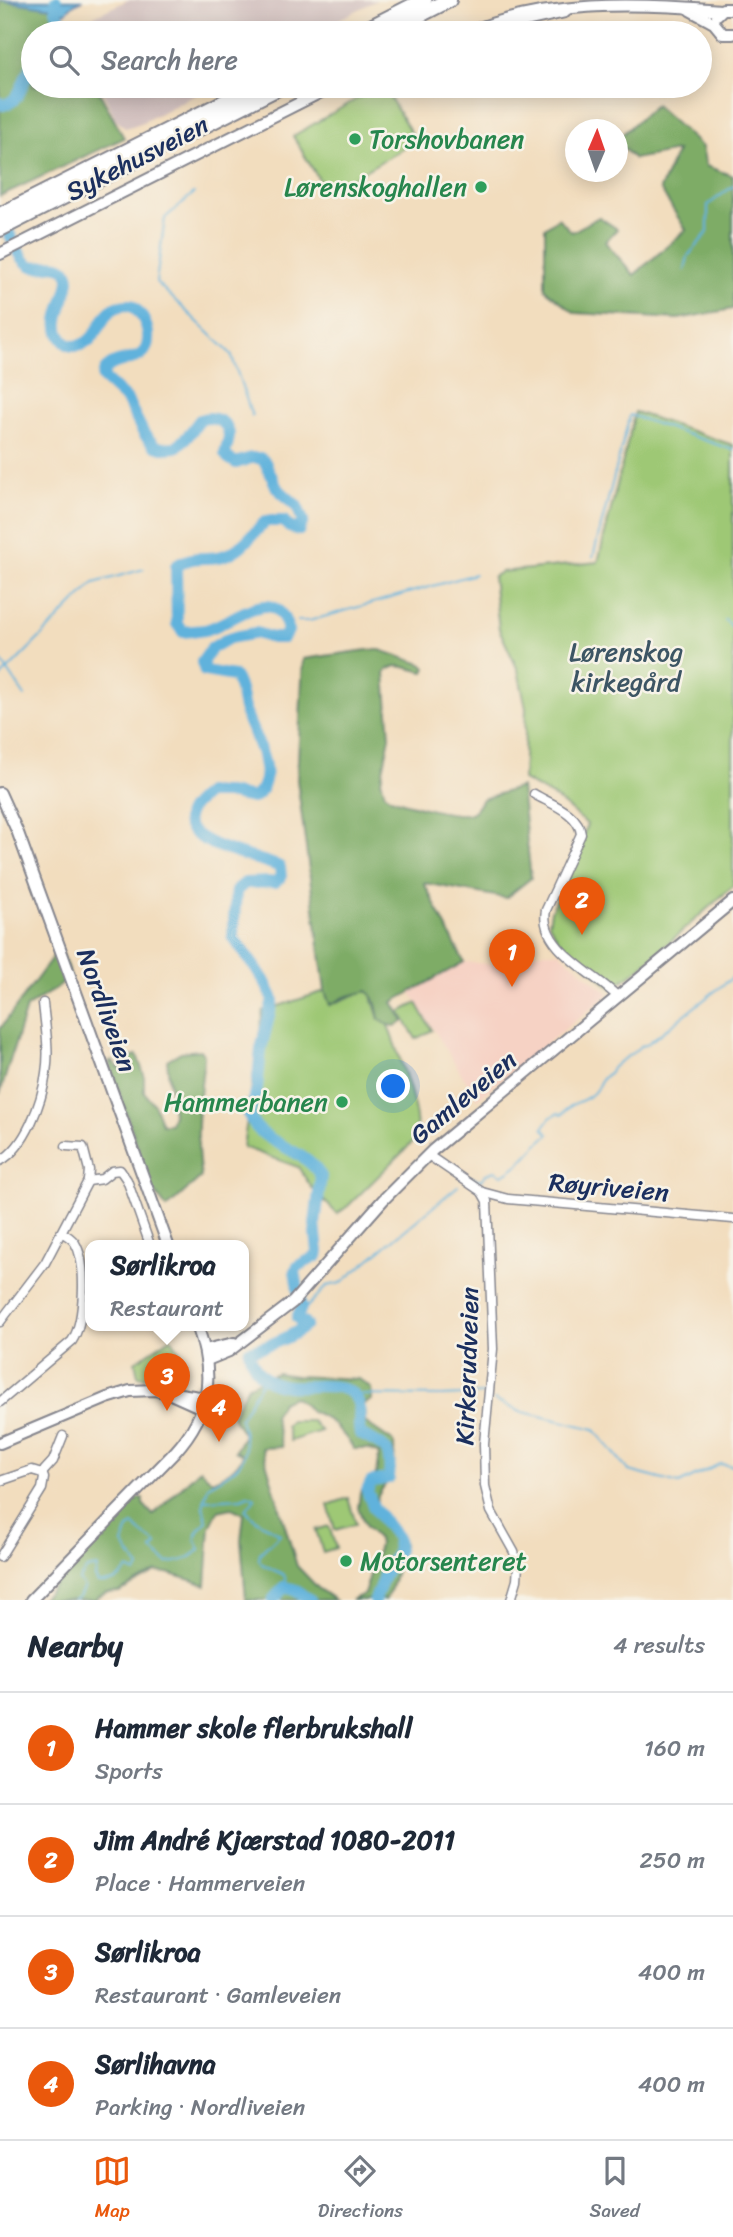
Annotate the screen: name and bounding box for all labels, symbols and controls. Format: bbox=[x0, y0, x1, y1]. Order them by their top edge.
search box bbox=[21, 21, 712, 98]
text: Search here bbox=[101, 37, 238, 83]
icon: search bbox=[45, 41, 83, 79]
street label: Sykehusveien bbox=[57, 102, 217, 214]
place label: Torshovbanen bbox=[369, 116, 524, 162]
north arrow bbox=[565, 119, 628, 182]
marker: Torshovbanen bbox=[347, 131, 363, 147]
place label: Lørenskoghallen bbox=[284, 164, 467, 210]
marker: Lørenskoghallen bbox=[473, 179, 489, 195]
park label: Lørenskog kirkegård bbox=[569, 629, 683, 705]
pin: 2 bbox=[559, 877, 605, 935]
pin: 1 bbox=[489, 929, 535, 987]
street label: Nordliveien bbox=[63, 941, 151, 1079]
street label: Gamleveien bbox=[399, 1038, 527, 1156]
your location bbox=[376, 1069, 410, 1103]
place label: Hammerbanen bbox=[164, 1079, 328, 1125]
marker: Hammerbanen bbox=[334, 1094, 350, 1110]
street label: Røyriveien bbox=[547, 1159, 671, 1215]
popup bbox=[85, 1240, 249, 1331]
text: Sørlikroa bbox=[110, 1242, 216, 1288]
street label: Kirkerudveien bbox=[441, 1286, 493, 1446]
text: Restaurant bbox=[110, 1288, 224, 1329]
pin: 3 bbox=[144, 1353, 190, 1411]
pin: 4 bbox=[196, 1384, 242, 1442]
place label: Motorsenteret bbox=[360, 1538, 527, 1584]
marker: Motorsenteret bbox=[338, 1553, 354, 1569]
text: Nearby bbox=[28, 1619, 123, 1673]
text: 4 results bbox=[613, 1625, 705, 1666]
text: Hammer skole flerbrukshall bbox=[95, 1705, 412, 1751]
text: 1 bbox=[46, 1728, 56, 1769]
text: 160 m bbox=[644, 1728, 705, 1769]
text: Sports bbox=[95, 1751, 163, 1792]
text: Jim André Kjærstad 1080-2011 bbox=[95, 1817, 455, 1863]
text: 2 bbox=[44, 1840, 58, 1881]
text: 250 m bbox=[639, 1840, 705, 1881]
text: Place · Hammerveien bbox=[95, 1863, 305, 1904]
text: Sørlikroa bbox=[95, 1929, 201, 1975]
text: 3 bbox=[45, 1952, 57, 1993]
text: 400 m bbox=[638, 1952, 705, 1993]
text: Restaurant · Gamleveien bbox=[95, 1975, 341, 2016]
text: Sørlihavna bbox=[95, 2041, 216, 2087]
text: 4 bbox=[44, 2064, 58, 2105]
text: 400 m bbox=[638, 2064, 705, 2105]
text: Parking · Nordliveien bbox=[95, 2087, 305, 2128]
tab: Map bbox=[93, 2152, 131, 2227]
tab: Directions bbox=[318, 2152, 403, 2227]
tab: Saved bbox=[590, 2152, 640, 2227]

